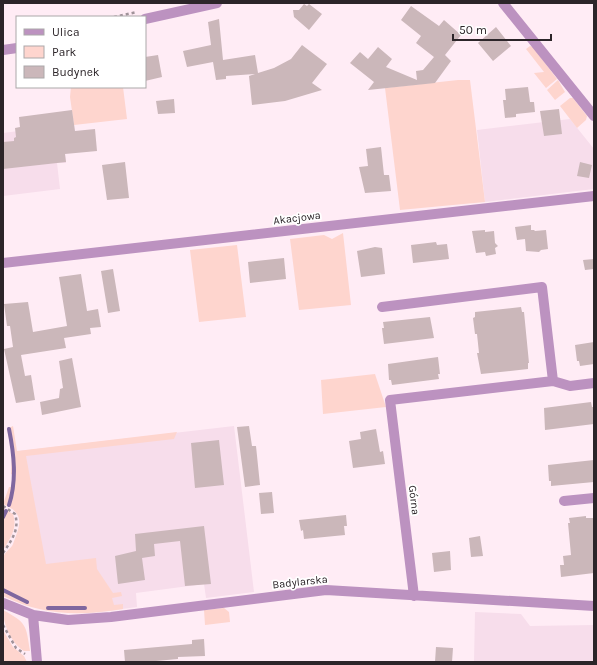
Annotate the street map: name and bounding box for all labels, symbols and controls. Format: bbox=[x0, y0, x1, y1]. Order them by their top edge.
legend bbox=[16, 16, 146, 88]
scale bar bbox=[453, 16, 551, 42]
text: 50 m bbox=[459, 23, 487, 37]
text: Ulica bbox=[52, 25, 80, 39]
text: Park bbox=[52, 45, 77, 59]
text: Budynek bbox=[52, 65, 100, 79]
street label: Akacjowa bbox=[273, 209, 321, 227]
street label: Górna bbox=[406, 484, 422, 516]
street label: Badylarska bbox=[272, 573, 328, 591]

